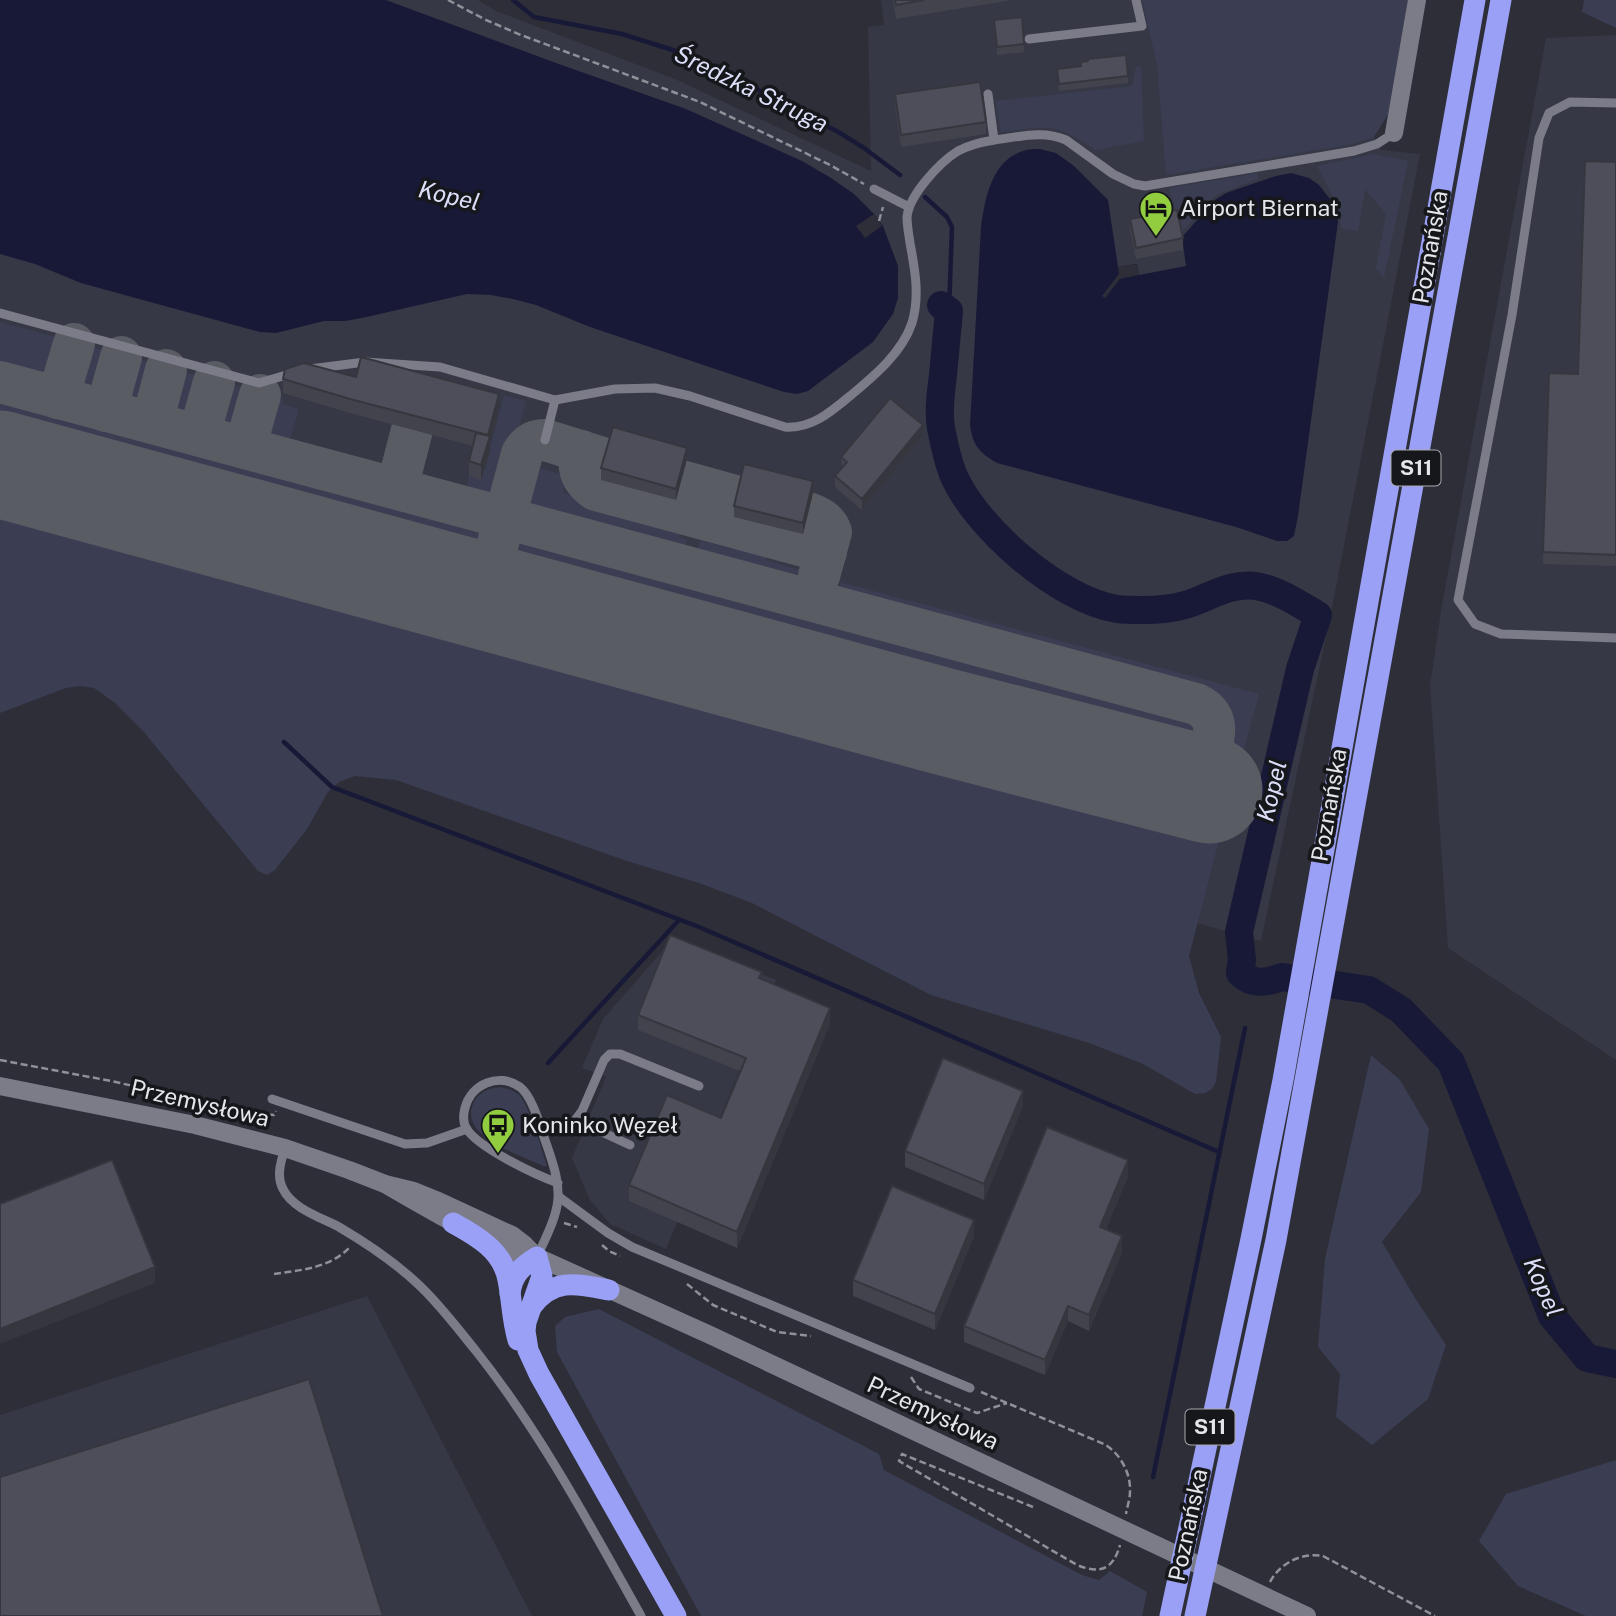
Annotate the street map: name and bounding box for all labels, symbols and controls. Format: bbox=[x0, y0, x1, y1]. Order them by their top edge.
water label: Średzka Struga bbox=[670, 38, 833, 137]
water label: Kopel bbox=[416, 174, 483, 216]
street label: Poznańska bbox=[1406, 188, 1453, 306]
hotel icon: Airport Biernat bbox=[1137, 189, 1175, 238]
place label: Airport Biernat bbox=[1180, 194, 1339, 221]
road number: S11 bbox=[1392, 450, 1440, 486]
street label: Poznańska bbox=[1305, 746, 1352, 864]
water label: Kopel bbox=[1250, 757, 1292, 824]
street label: Przemysłowa bbox=[128, 1073, 272, 1132]
bus stop icon: Koninko Węzeł bbox=[479, 1106, 517, 1155]
place label: Koninko Węzeł bbox=[522, 1111, 678, 1138]
water label: Kopel bbox=[1518, 1253, 1569, 1321]
street label: Przemysłowa bbox=[863, 1370, 1003, 1455]
road number: S11 bbox=[1186, 1410, 1234, 1444]
street label: Poznańska bbox=[1162, 1466, 1213, 1584]

